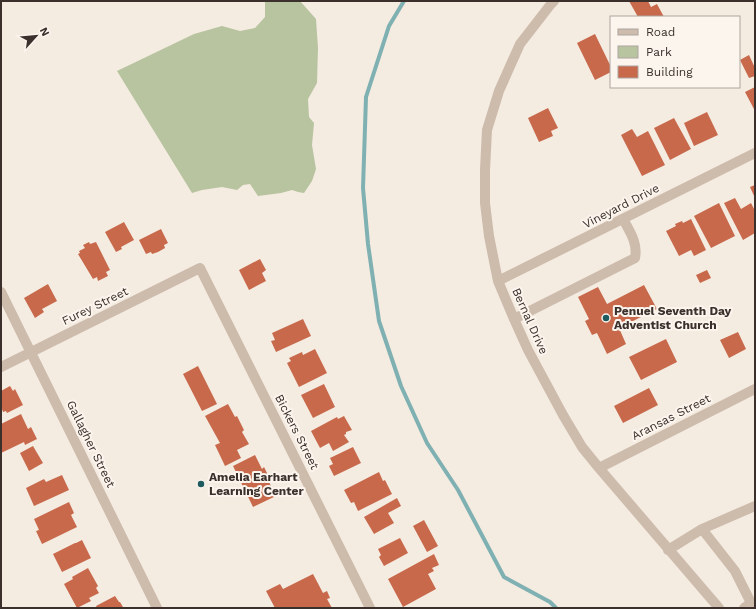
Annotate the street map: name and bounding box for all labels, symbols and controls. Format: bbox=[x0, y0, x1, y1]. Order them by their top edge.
north arrow bbox=[16, 16, 56, 56]
legend bbox=[610, 16, 740, 88]
text: N bbox=[37, 25, 52, 38]
text: Road bbox=[646, 25, 675, 39]
text: Park bbox=[646, 45, 672, 59]
text: Building bbox=[646, 65, 693, 79]
street label: Vineyard Drive bbox=[580, 181, 662, 231]
street label: Furey Street bbox=[60, 284, 130, 328]
street label: Bernal Drive bbox=[509, 286, 551, 356]
place label: Penuel Seventh Day Adventist Church bbox=[614, 304, 732, 332]
marker: Penuel Seventh Day Adventist Church bbox=[601, 313, 611, 323]
street label: Aransas Street bbox=[629, 391, 713, 443]
street label: Bickers Street bbox=[272, 392, 322, 472]
street label: Gallagher Street bbox=[64, 398, 118, 490]
place label: Amelia Earhart Learning Center bbox=[209, 470, 304, 498]
marker: Amelia Earhart Learning Center bbox=[196, 479, 206, 489]

